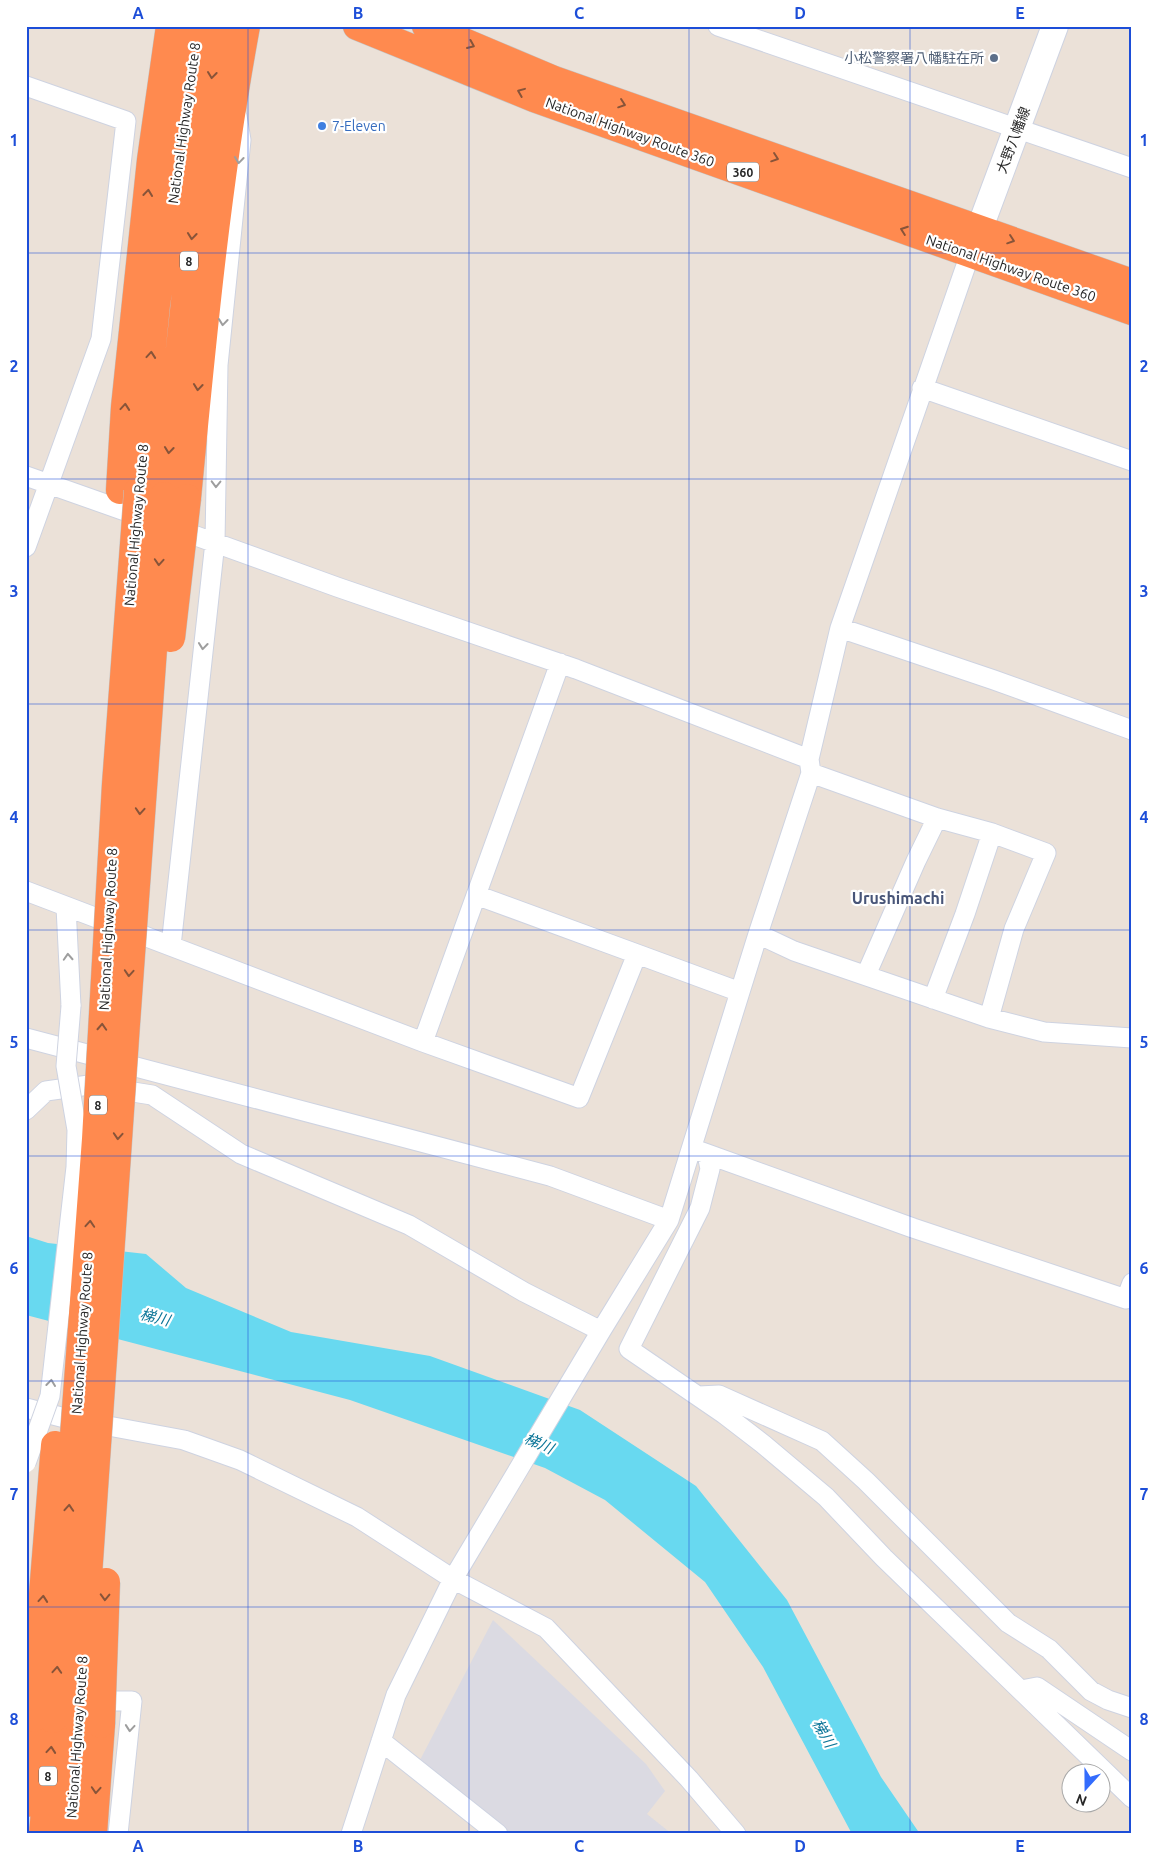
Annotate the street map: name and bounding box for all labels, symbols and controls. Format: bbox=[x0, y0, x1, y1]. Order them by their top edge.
text: A bbox=[132, 4, 144, 22]
text: B bbox=[353, 4, 363, 22]
text: C bbox=[574, 4, 584, 22]
text: D bbox=[794, 4, 806, 22]
text: E bbox=[1015, 4, 1025, 22]
one-way arrow bbox=[466, 39, 475, 50]
street label: National Highway Route 8 bbox=[165, 41, 203, 205]
place label: 小松警察署八幡駐在所 bbox=[844, 50, 984, 66]
marker: 小松警察署八幡駐在所 bbox=[988, 52, 1000, 64]
one-way arrow bbox=[207, 71, 218, 79]
one-way arrow bbox=[517, 88, 526, 99]
street label: National Highway Route 360 bbox=[543, 94, 717, 170]
one-way arrow bbox=[617, 98, 626, 108]
street label: 大野八幡線 bbox=[993, 104, 1033, 176]
place label: 7-Eleven bbox=[332, 118, 386, 134]
marker: 7-Eleven bbox=[316, 120, 328, 132]
text: 1 bbox=[9, 131, 19, 149]
text: 1 bbox=[1139, 131, 1149, 149]
one-way arrow bbox=[770, 152, 779, 162]
one-way arrow bbox=[234, 156, 245, 164]
road number: 360 bbox=[727, 162, 759, 182]
one-way arrow bbox=[142, 188, 153, 196]
one-way arrow bbox=[900, 226, 909, 236]
street label: National Highway Route 360 bbox=[924, 231, 1098, 305]
one-way arrow bbox=[187, 232, 198, 240]
one-way arrow bbox=[1007, 235, 1015, 245]
road number: 8 bbox=[180, 252, 198, 270]
one-way arrow bbox=[218, 318, 229, 326]
one-way arrow bbox=[146, 351, 157, 359]
text: 2 bbox=[9, 357, 19, 375]
text: 2 bbox=[1139, 357, 1149, 375]
one-way arrow bbox=[193, 383, 204, 391]
one-way arrow bbox=[119, 402, 130, 410]
street label: National Highway Route 8 bbox=[121, 443, 151, 607]
one-way arrow bbox=[164, 446, 175, 454]
one-way arrow bbox=[211, 480, 221, 488]
one-way arrow bbox=[153, 558, 164, 566]
text: 3 bbox=[9, 582, 19, 600]
text: 3 bbox=[1139, 582, 1149, 600]
one-way arrow bbox=[198, 642, 209, 650]
text: 4 bbox=[9, 808, 19, 826]
one-way arrow bbox=[134, 808, 145, 816]
text: 4 bbox=[1139, 808, 1149, 826]
street label: National Highway Route 8 bbox=[96, 847, 120, 1011]
district label: Urushimachi bbox=[852, 889, 944, 907]
one-way arrow bbox=[63, 953, 74, 961]
one-way arrow bbox=[123, 970, 134, 978]
one-way arrow bbox=[97, 1023, 108, 1031]
text: 5 bbox=[9, 1033, 19, 1051]
text: 5 bbox=[1139, 1033, 1149, 1051]
road number: 8 bbox=[89, 1096, 107, 1114]
one-way arrow bbox=[112, 1132, 123, 1140]
one-way arrow bbox=[84, 1220, 95, 1228]
street label: National Highway Route 8 bbox=[68, 1251, 96, 1415]
text: 6 bbox=[9, 1259, 19, 1277]
text: 6 bbox=[1139, 1259, 1149, 1277]
water label: 梯川 bbox=[138, 1305, 174, 1329]
one-way arrow bbox=[45, 1379, 56, 1387]
water label: 梯川 bbox=[522, 1429, 558, 1458]
text: 7 bbox=[9, 1485, 19, 1503]
text: 7 bbox=[1139, 1485, 1149, 1503]
one-way arrow bbox=[64, 1504, 75, 1512]
one-way arrow bbox=[100, 1593, 110, 1601]
one-way arrow bbox=[37, 1595, 48, 1603]
street label: National Highway Route 8 bbox=[63, 1655, 91, 1819]
one-way arrow bbox=[51, 1666, 62, 1674]
text: 8 bbox=[9, 1710, 19, 1728]
text: 8 bbox=[1139, 1710, 1149, 1728]
water label: 梯川 bbox=[809, 1716, 840, 1752]
one-way arrow bbox=[124, 1724, 135, 1732]
one-way arrow bbox=[45, 1746, 56, 1754]
north arrow bbox=[1060, 1762, 1110, 1812]
road number: 8 bbox=[39, 1766, 57, 1785]
one-way arrow bbox=[91, 1786, 102, 1794]
text: N bbox=[1074, 1791, 1089, 1809]
text: A bbox=[132, 1837, 144, 1855]
text: B bbox=[353, 1837, 363, 1855]
text: C bbox=[574, 1837, 584, 1855]
text: D bbox=[794, 1837, 806, 1855]
text: E bbox=[1015, 1837, 1025, 1855]

